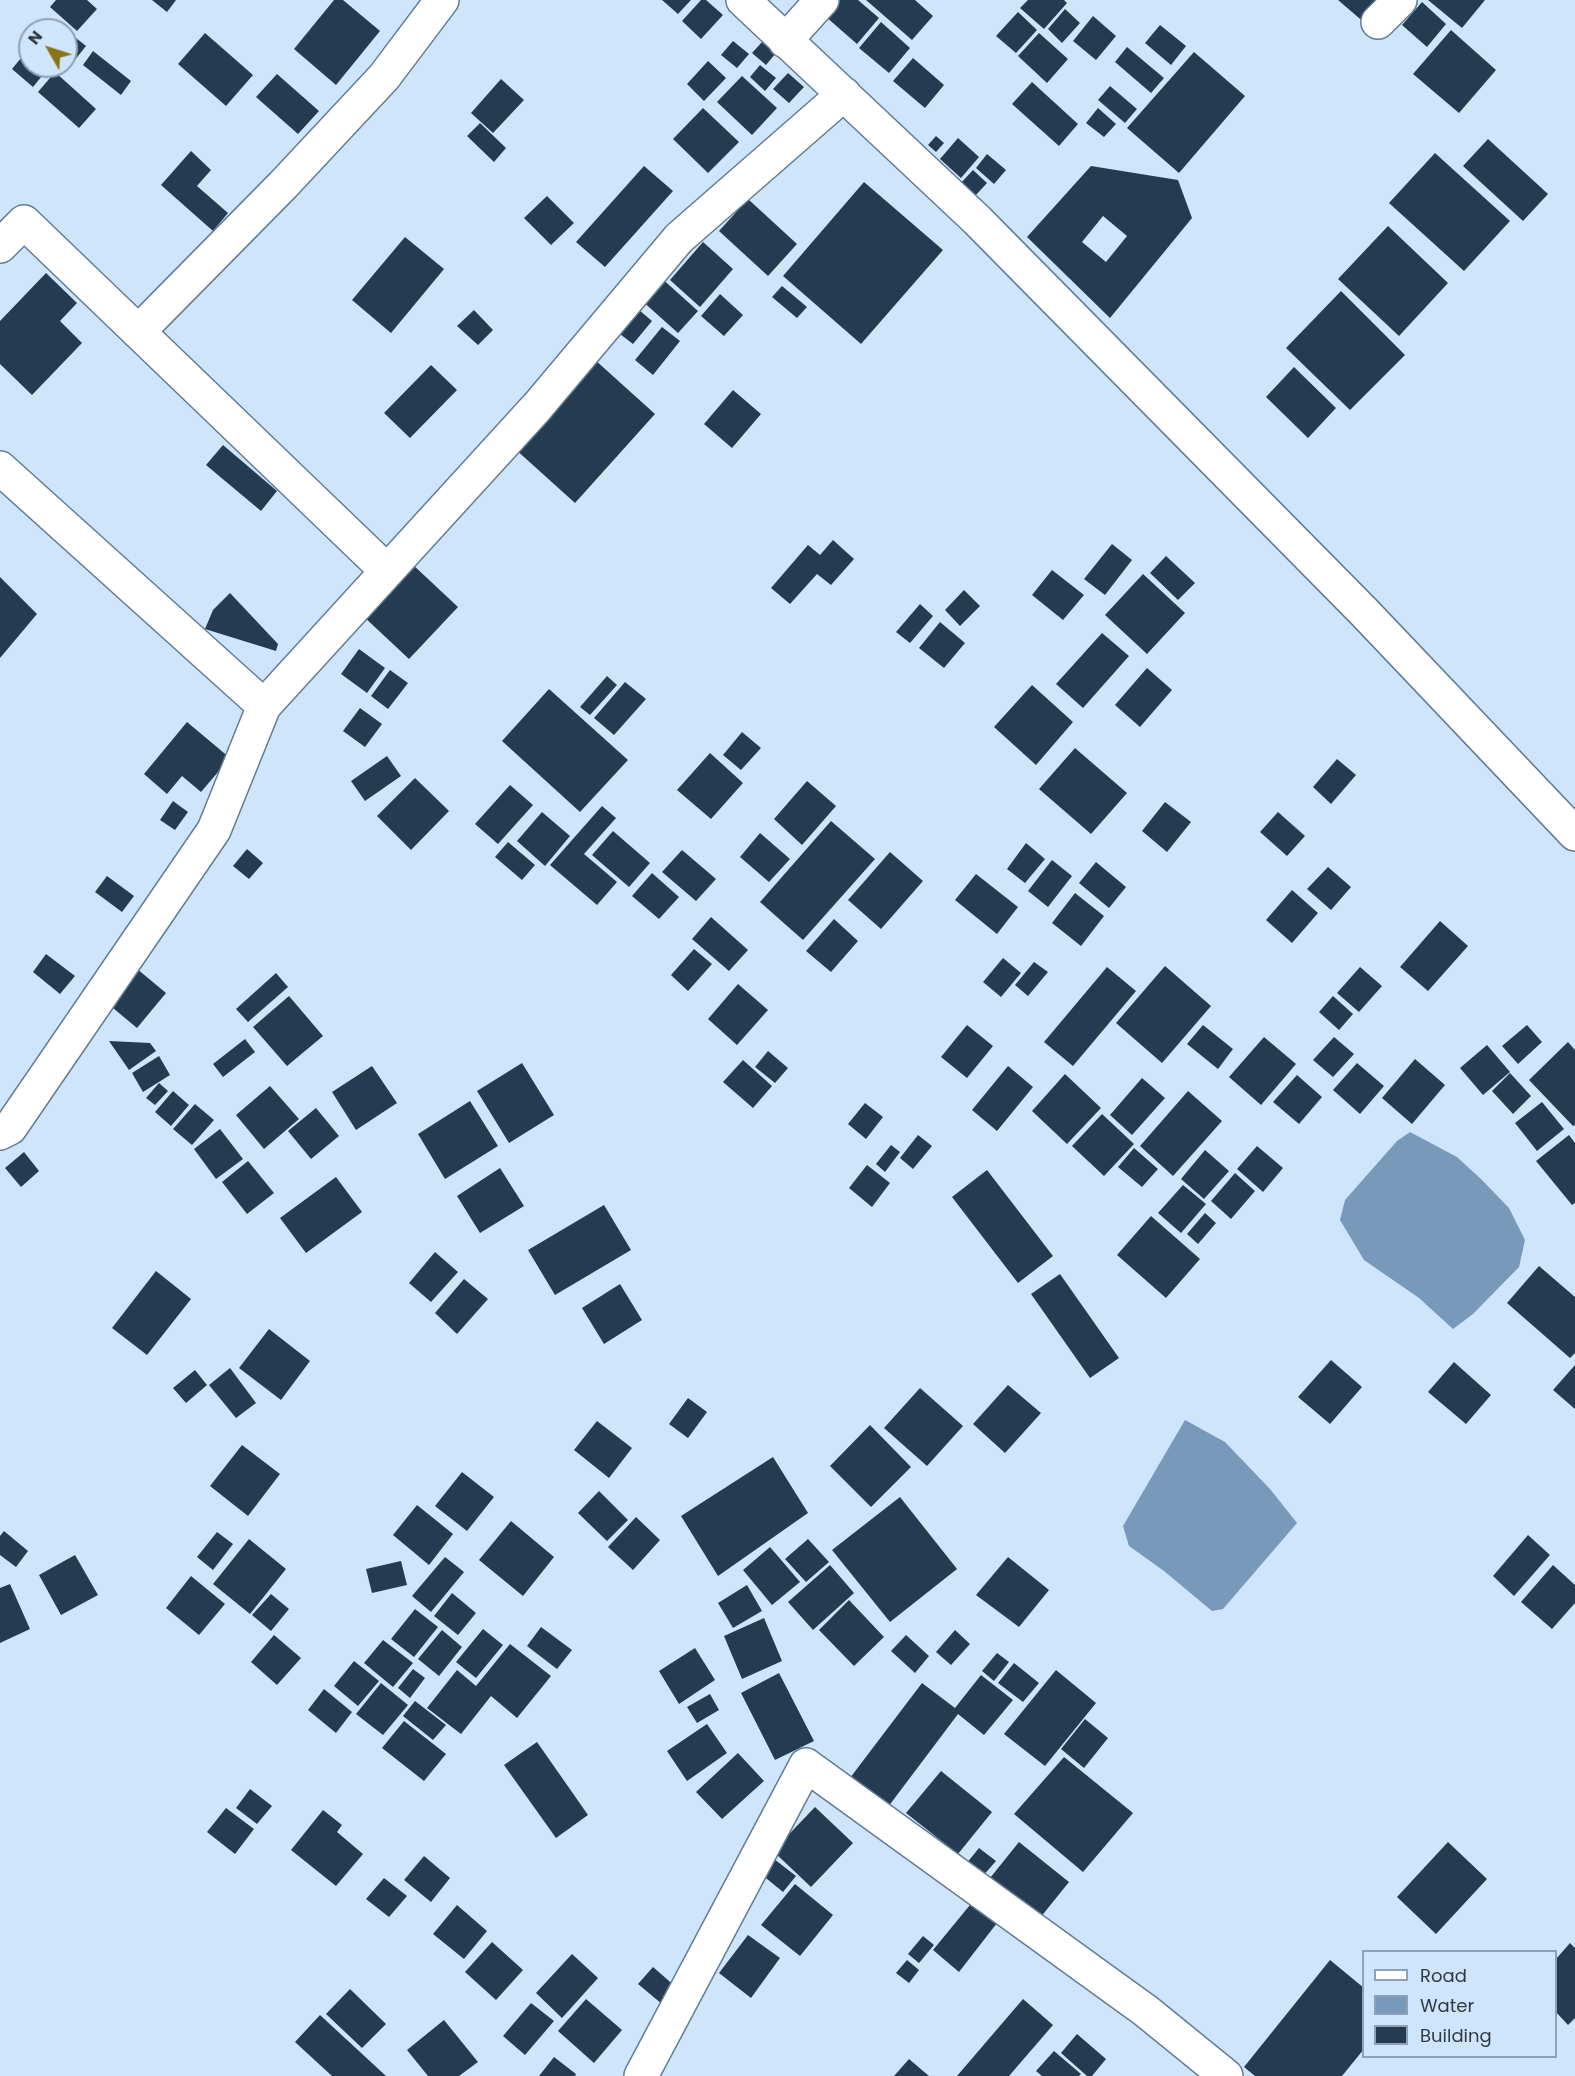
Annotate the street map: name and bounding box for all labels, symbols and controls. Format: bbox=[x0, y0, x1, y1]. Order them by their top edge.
north arrow bbox=[18, 18, 78, 78]
text: N bbox=[22, 26, 48, 50]
legend bbox=[1362, 1950, 1557, 2058]
text: Road bbox=[1420, 1963, 1467, 1988]
text: Water bbox=[1420, 1993, 1474, 2018]
text: Building bbox=[1420, 2023, 1492, 2048]

